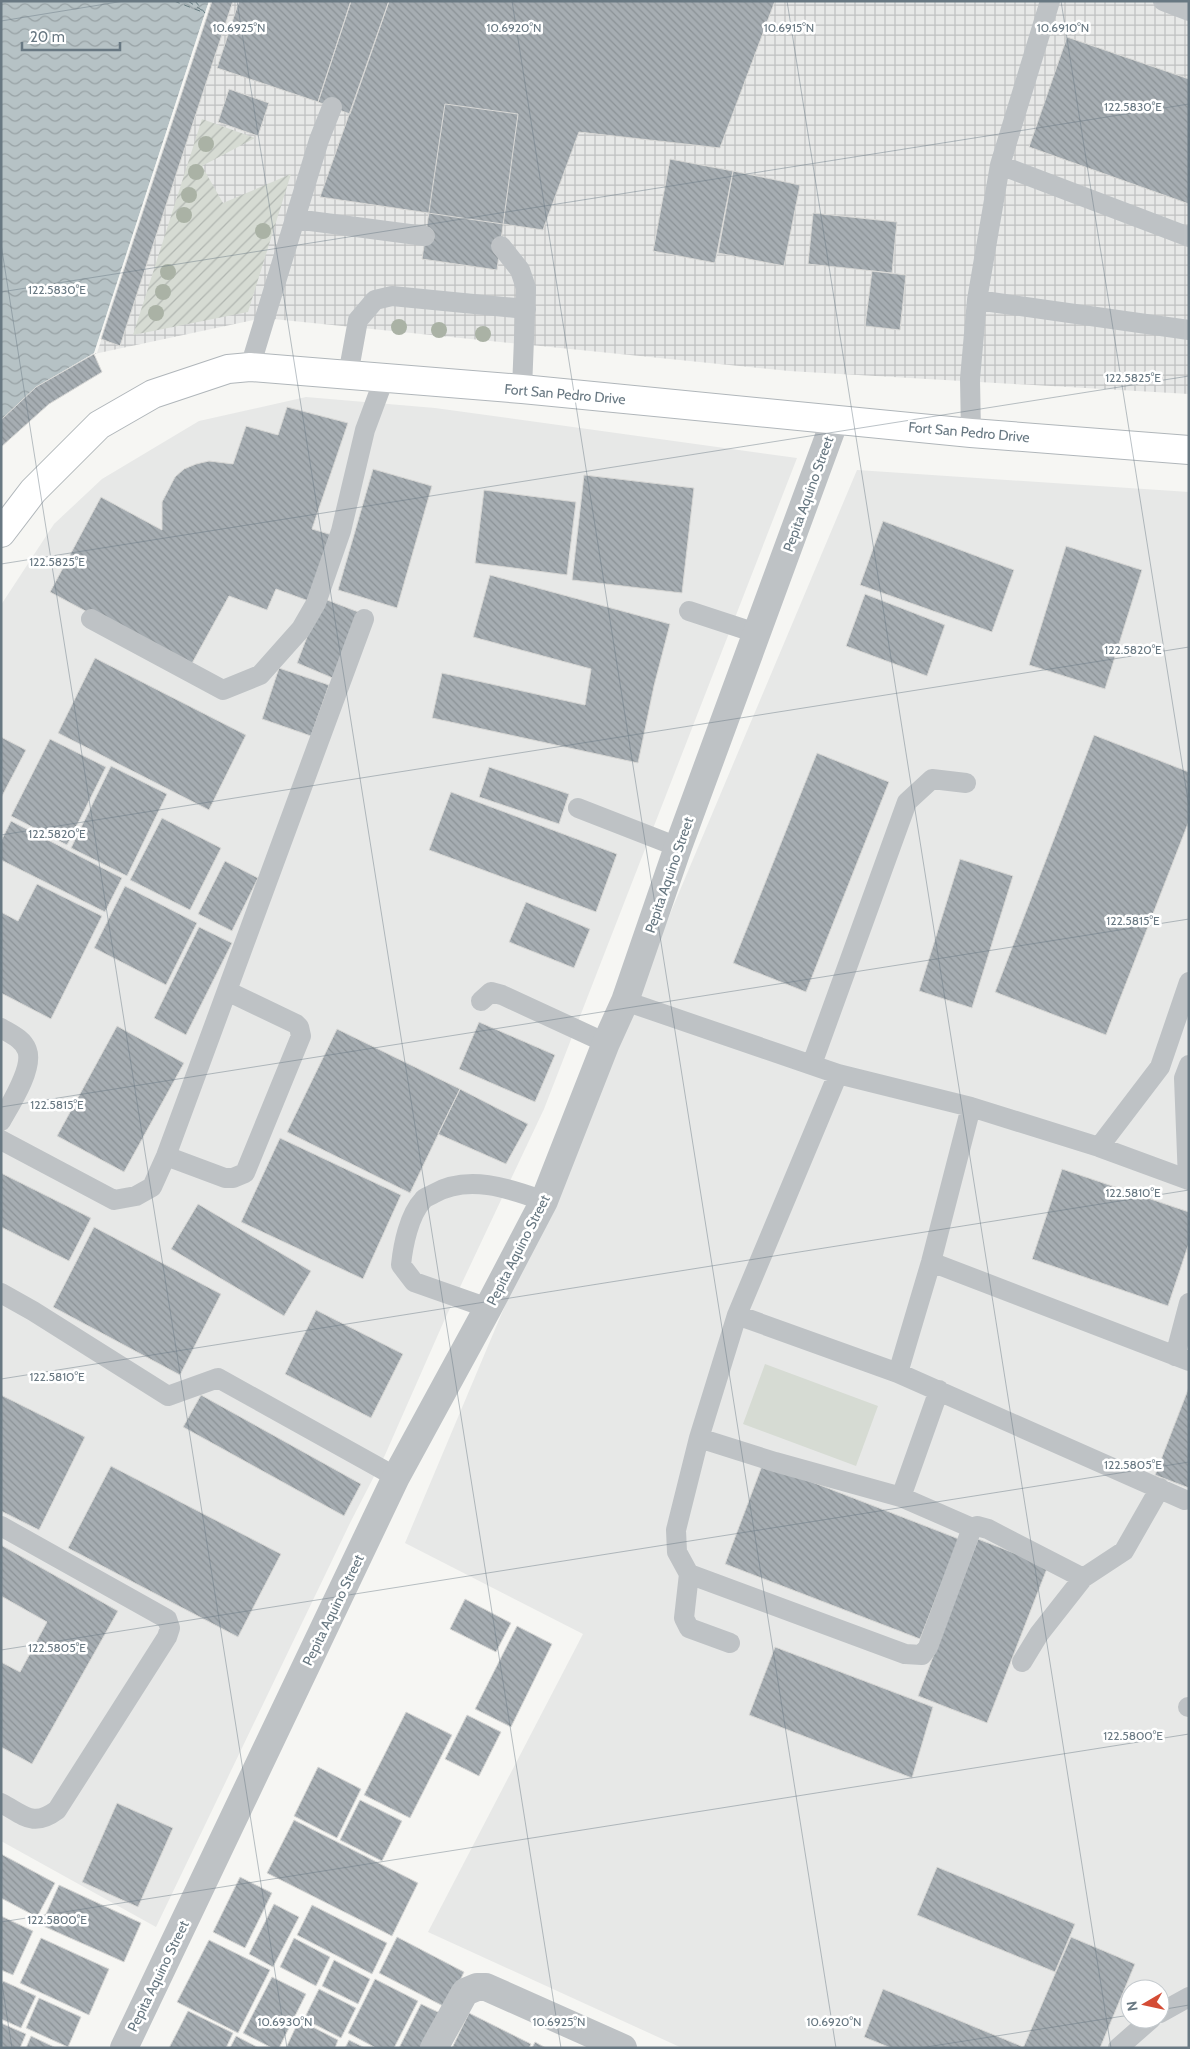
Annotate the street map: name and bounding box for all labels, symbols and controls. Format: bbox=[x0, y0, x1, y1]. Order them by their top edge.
scale bar bbox=[22, 20, 120, 52]
text: 10.6925°N bbox=[213, 20, 265, 35]
text: 10.6920°N bbox=[487, 20, 541, 35]
text: 10.6915°N bbox=[764, 20, 814, 35]
text: 10.6910°N bbox=[1037, 20, 1089, 35]
text: 20 m bbox=[30, 28, 65, 46]
text: 122.5830°E bbox=[1104, 99, 1162, 114]
text: 122.5830°E bbox=[28, 282, 86, 297]
text: 122.5825°E bbox=[1105, 370, 1161, 385]
street label: Fort San Pedro Drive bbox=[504, 380, 626, 408]
street label: Fort San Pedro Drive bbox=[908, 418, 1030, 446]
street label: Pepita Aquino Street bbox=[779, 434, 837, 554]
text: 122.5825°E bbox=[29, 554, 85, 569]
text: 122.5820°E bbox=[1104, 642, 1162, 657]
street label: Pepita Aquino Street bbox=[641, 814, 697, 935]
text: 122.5820°E bbox=[28, 826, 86, 841]
text: 122.5815°E bbox=[1106, 913, 1160, 928]
text: 122.5815°E bbox=[30, 1097, 84, 1112]
text: 122.5810°E bbox=[1105, 1185, 1161, 1200]
street label: Pepita Aquino Street bbox=[482, 1192, 554, 1308]
text: 122.5810°E bbox=[29, 1369, 85, 1384]
text: 122.5805°E bbox=[1104, 1457, 1162, 1472]
street label: Pepita Aquino Street bbox=[298, 1551, 368, 1669]
text: 122.5805°E bbox=[28, 1640, 86, 1655]
text: 122.5800°E bbox=[1103, 1728, 1163, 1743]
text: 122.5800°E bbox=[27, 1912, 87, 1927]
street label: Pepita Aquino Street bbox=[123, 1917, 193, 2035]
north arrow bbox=[1120, 1979, 1170, 2029]
text: N bbox=[1122, 2000, 1142, 2012]
text: 10.6930°N bbox=[257, 2014, 313, 2029]
text: 10.6925°N bbox=[533, 2014, 585, 2029]
text: 10.6920°N bbox=[807, 2014, 861, 2029]

